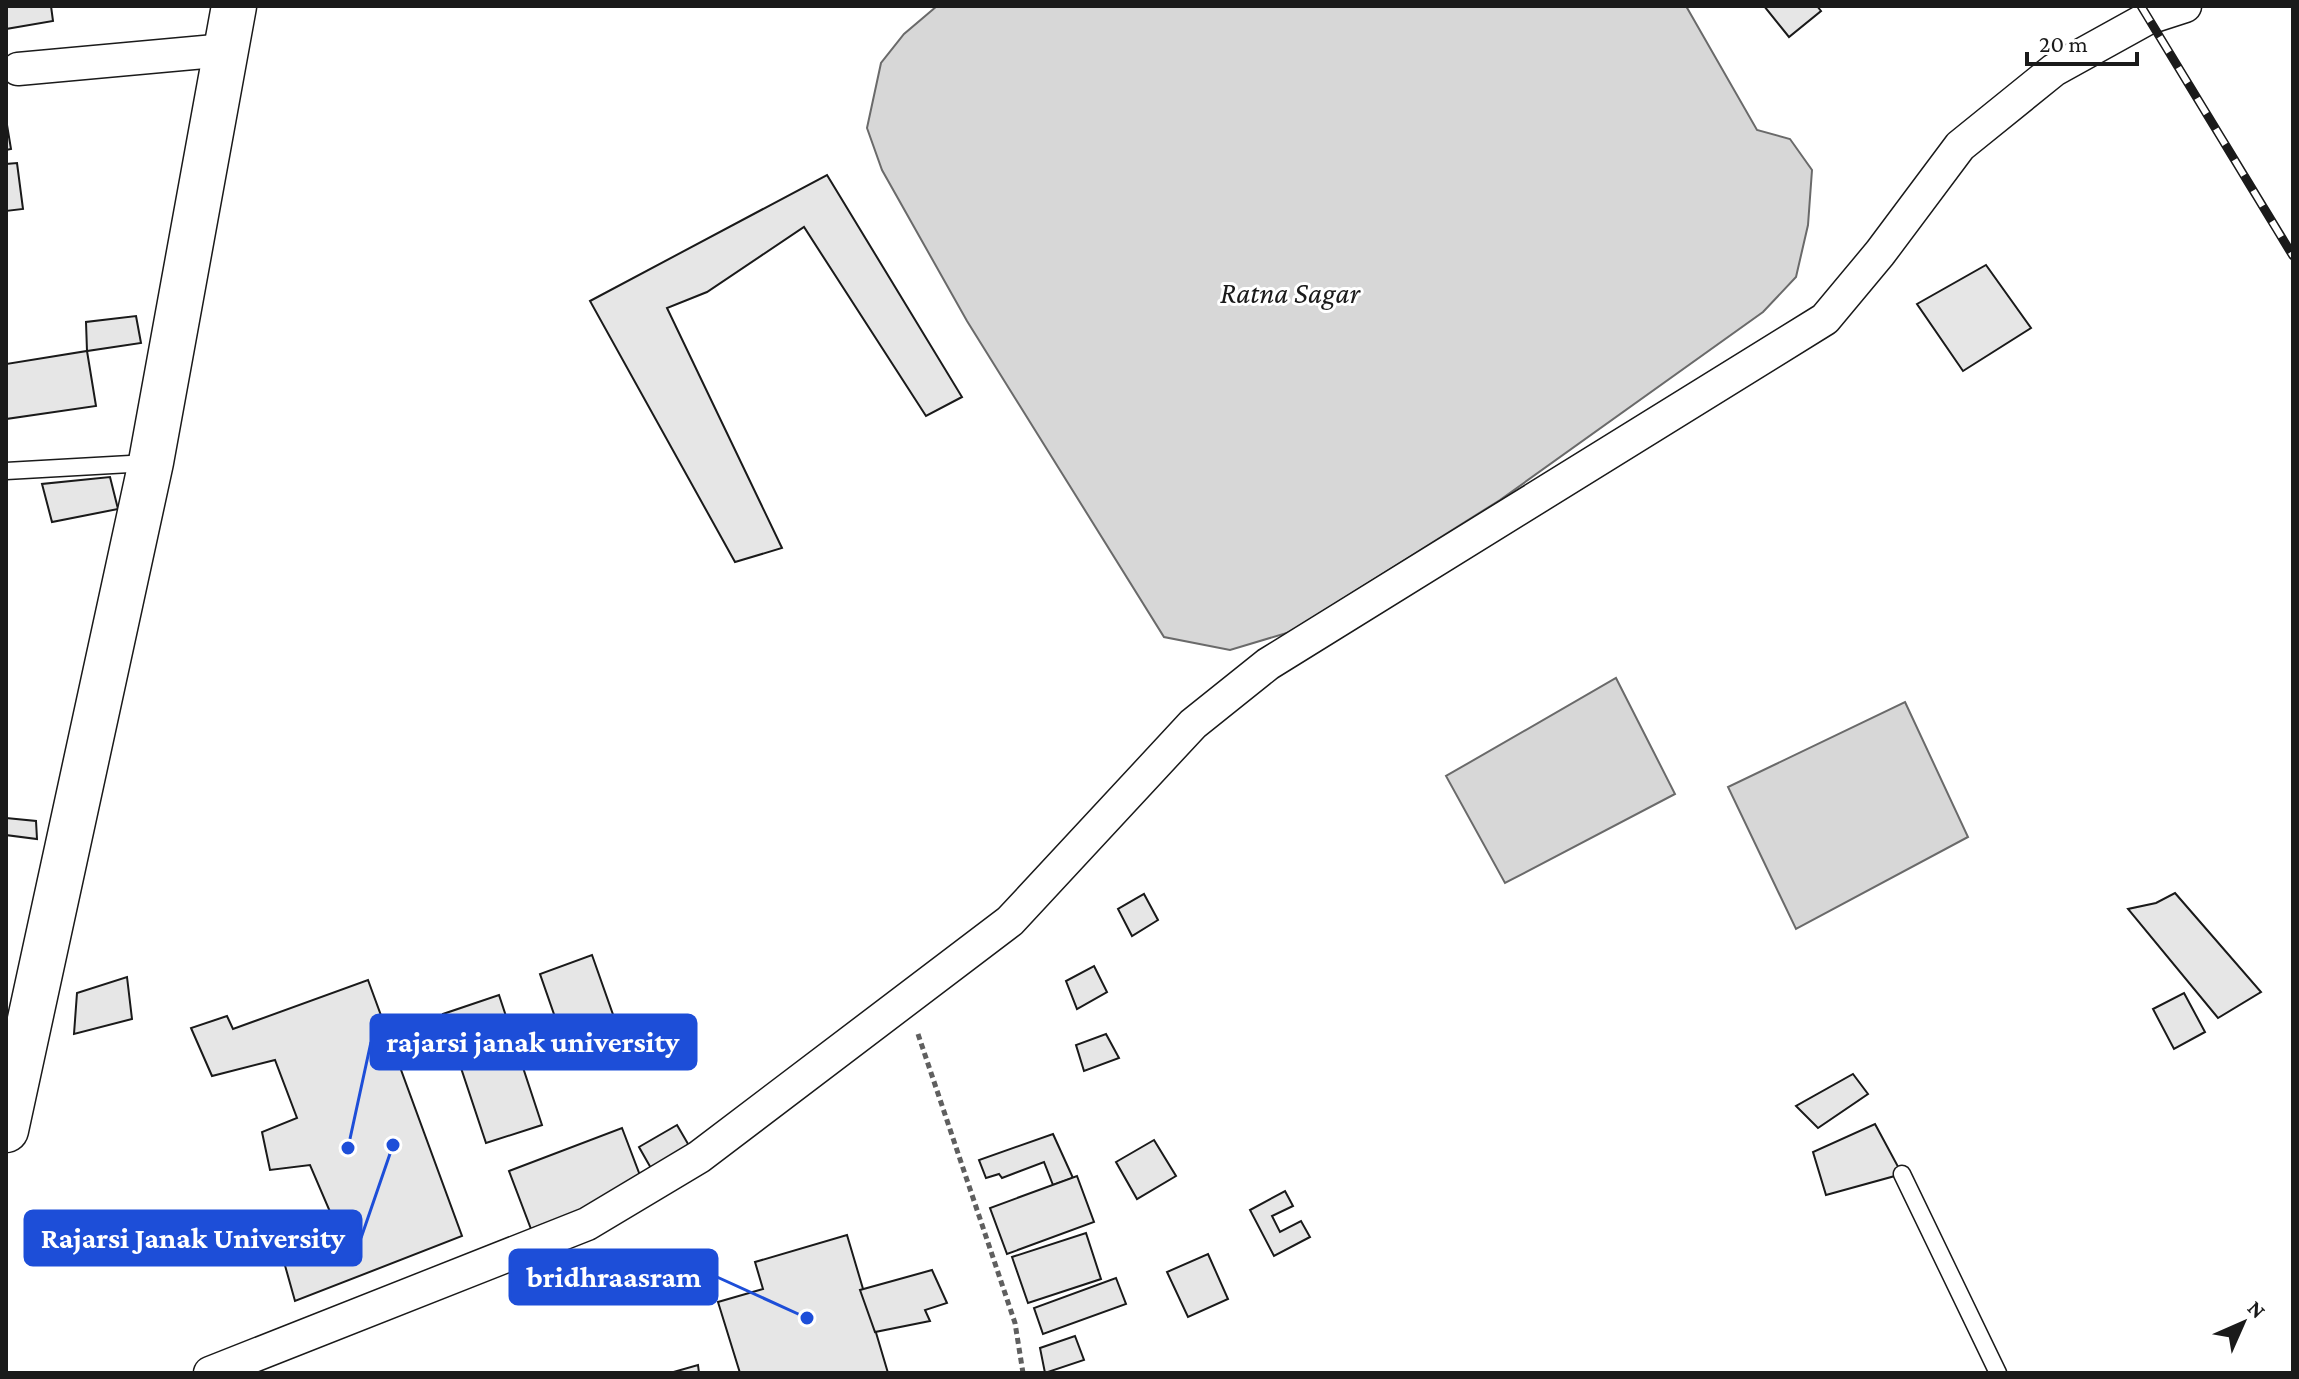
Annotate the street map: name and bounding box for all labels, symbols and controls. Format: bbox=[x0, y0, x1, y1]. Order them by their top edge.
scale bar bbox=[2027, 16, 2137, 66]
text: 20 m bbox=[2039, 30, 2088, 57]
water label: Ratna Sagar bbox=[1220, 276, 1362, 310]
callout: rajarsi janak university bbox=[371, 1015, 696, 1069]
text: rajarsi janak university bbox=[387, 1025, 680, 1059]
callout: Rajarsi Janak University bbox=[25, 1211, 361, 1265]
text: Rajarsi Janak University bbox=[41, 1221, 346, 1255]
callout: bridhraasram bbox=[510, 1250, 717, 1304]
text: bridhraasram bbox=[526, 1260, 702, 1293]
north arrow bbox=[2203, 1283, 2283, 1363]
text: N bbox=[2243, 1295, 2271, 1323]

